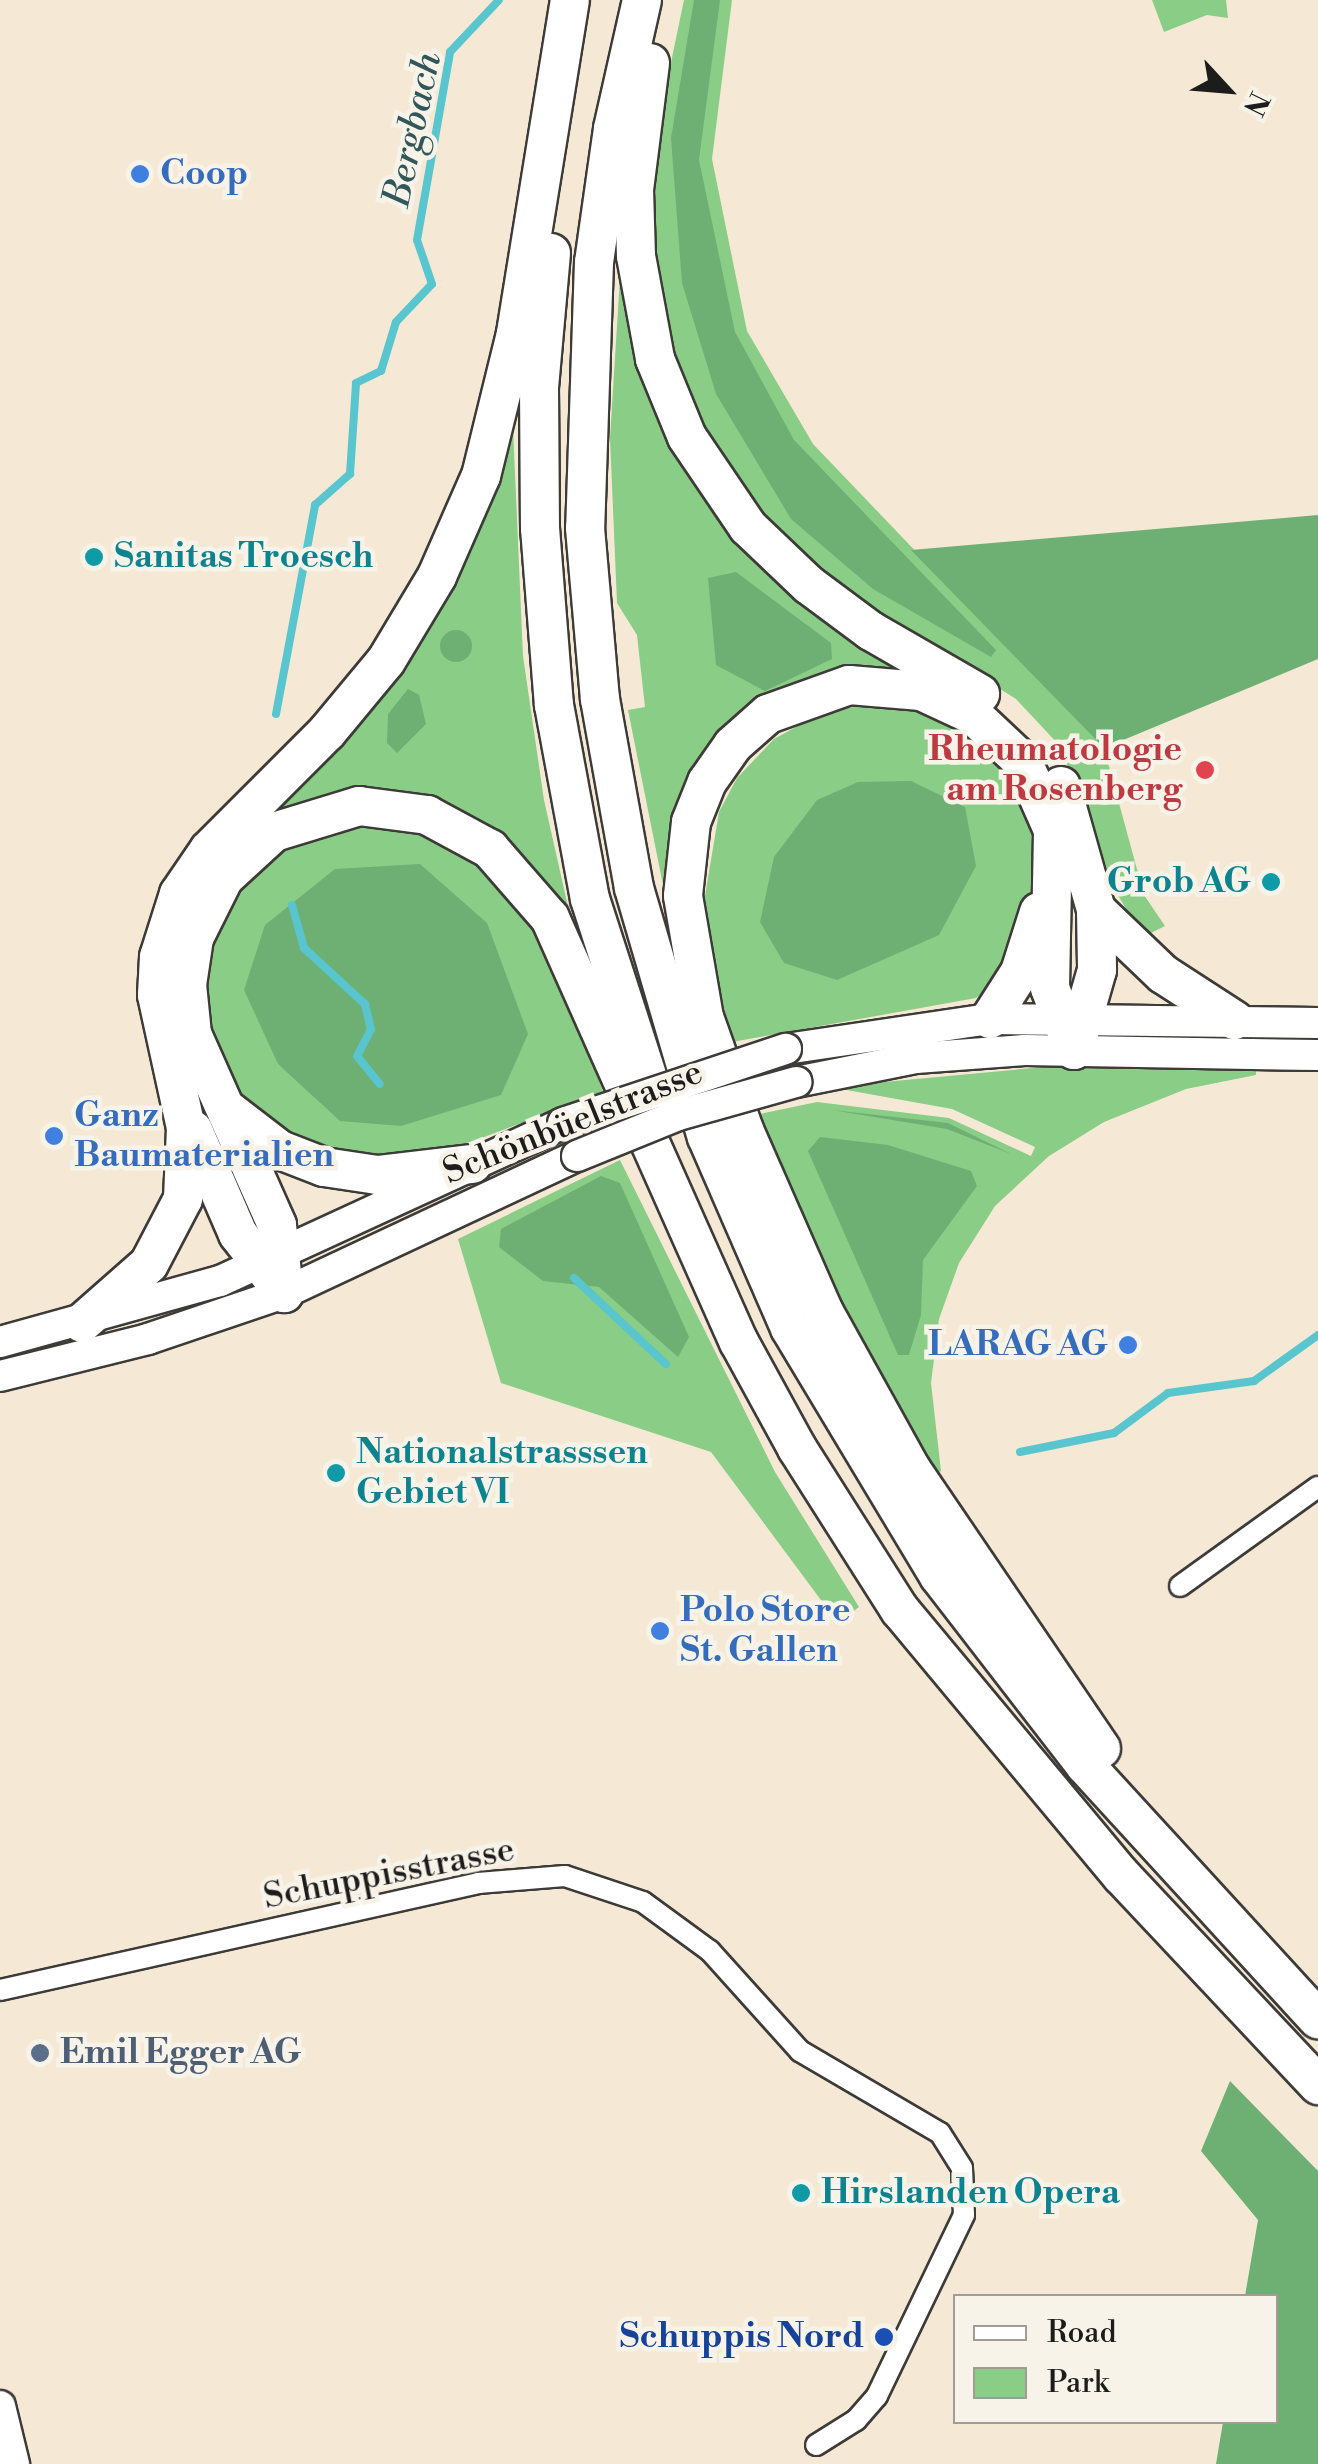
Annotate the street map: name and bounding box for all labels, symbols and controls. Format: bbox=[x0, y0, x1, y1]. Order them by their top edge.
north arrow bbox=[1178, 40, 1278, 140]
water label: Bergbach bbox=[374, 48, 452, 212]
text: N bbox=[1235, 86, 1276, 121]
place label: Coop bbox=[160, 153, 248, 195]
marker: Coop bbox=[129, 163, 151, 185]
place label: Sanitas Troesch bbox=[114, 536, 374, 578]
marker: Sanitas Troesch bbox=[83, 546, 105, 568]
place label: Rheumatologie am Rosenberg bbox=[928, 729, 1182, 811]
marker: Rheumatologie am Rosenberg bbox=[1192, 757, 1218, 783]
place label: Grob AG bbox=[1107, 861, 1251, 903]
marker: Grob AG bbox=[1260, 871, 1282, 893]
street label: Schönbüelstrasse bbox=[437, 1052, 709, 1194]
place label: Ganz Baumaterialien bbox=[74, 1095, 334, 1177]
marker: Ganz Baumaterialien bbox=[43, 1125, 65, 1147]
place label: LARAG AG bbox=[928, 1324, 1108, 1366]
marker: LARAG AG bbox=[1117, 1334, 1139, 1356]
place label: Nationalstrasssen Gebiet VI bbox=[356, 1432, 648, 1514]
marker: Nationalstrasssen Gebiet VI bbox=[325, 1462, 347, 1484]
place label: Polo Store St. Gallen bbox=[680, 1590, 851, 1672]
marker: Polo Store St. Gallen bbox=[649, 1620, 671, 1642]
street label: Schuppisstrasse bbox=[260, 1829, 518, 1919]
place label: Emil Egger AG bbox=[60, 2032, 301, 2074]
marker: Emil Egger AG bbox=[29, 2042, 51, 2064]
place label: Hirslanden Opera bbox=[821, 2172, 1120, 2214]
marker: Hirslanden Opera bbox=[790, 2182, 812, 2204]
legend bbox=[953, 2294, 1278, 2424]
text: Road bbox=[1047, 2314, 1117, 2352]
place label: Schuppis Nord bbox=[620, 2316, 864, 2358]
marker: Schuppis Nord bbox=[873, 2326, 895, 2348]
text: Park bbox=[1047, 2364, 1109, 2402]

